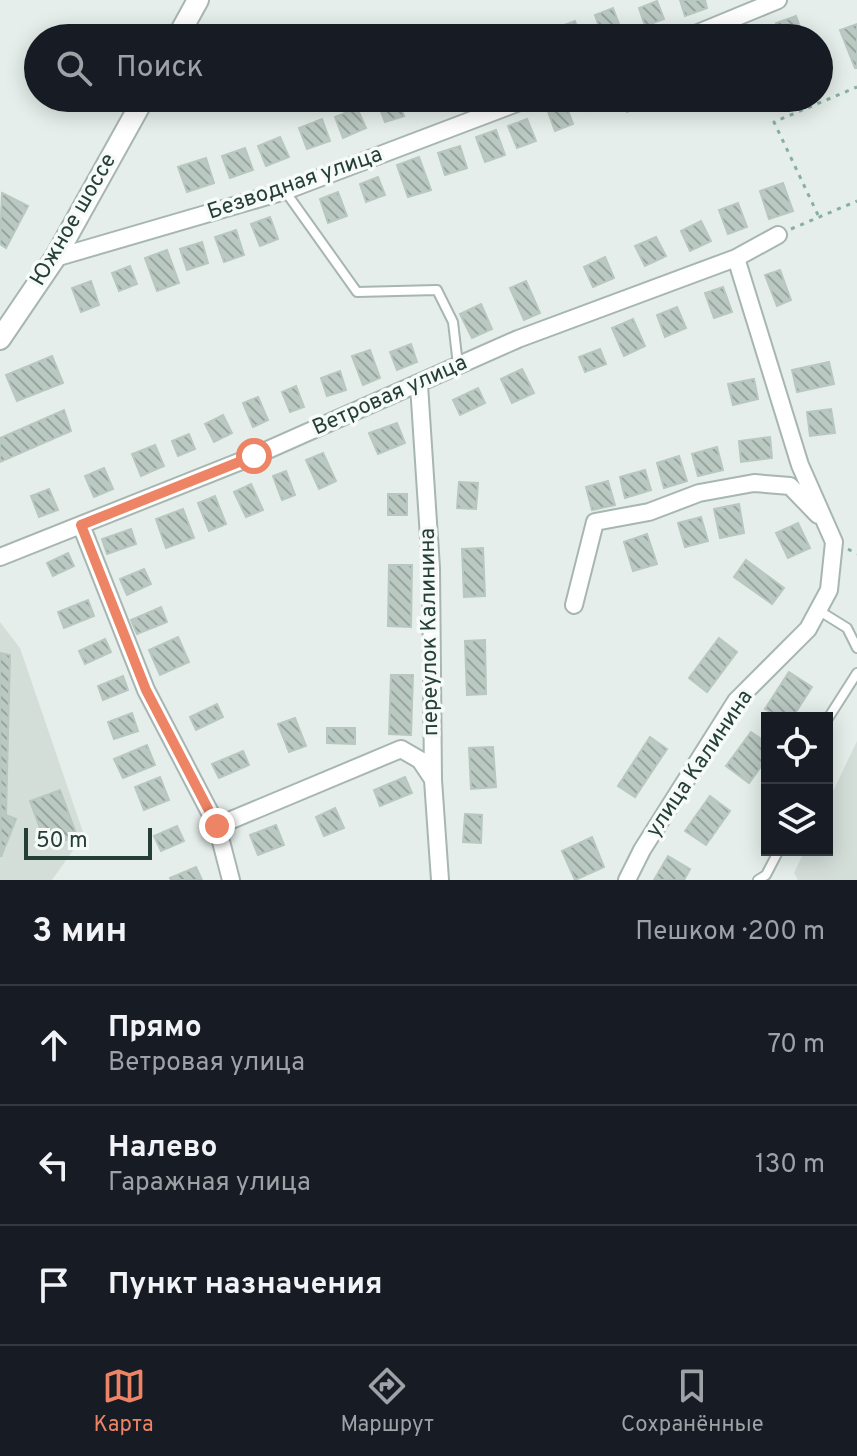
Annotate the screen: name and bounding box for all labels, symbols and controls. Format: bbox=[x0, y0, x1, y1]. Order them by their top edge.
search box bbox=[24, 24, 833, 112]
icon: search bbox=[52, 46, 96, 90]
text: Поиск bbox=[116, 50, 204, 87]
street label: Безводная улица bbox=[204, 141, 386, 227]
street label: Южное шоссе bbox=[25, 149, 123, 291]
street label: Ветровая улица bbox=[308, 350, 472, 442]
route start bbox=[236, 438, 272, 474]
street label: переулок Калинина bbox=[415, 528, 445, 736]
street label: улица Калинина bbox=[641, 685, 759, 843]
map controls bbox=[761, 712, 833, 856]
button: locate bbox=[761, 712, 833, 784]
button: layers bbox=[761, 784, 833, 856]
route end bbox=[199, 808, 235, 844]
scale bar bbox=[24, 824, 152, 860]
text: 50 m bbox=[36, 828, 88, 855]
text: 3 мин bbox=[32, 911, 127, 954]
text: Пешком · 200 m bbox=[635, 916, 825, 949]
text: Прямо bbox=[108, 1010, 202, 1047]
icon: ahead bbox=[32, 1023, 76, 1067]
text: 70 m bbox=[767, 1029, 825, 1062]
text: Ветровая улица bbox=[108, 1047, 305, 1080]
text: Налево bbox=[108, 1130, 217, 1167]
icon: left bbox=[32, 1143, 76, 1187]
text: 130 m bbox=[755, 1149, 825, 1182]
text: Гаражная улица bbox=[108, 1167, 311, 1200]
icon: arrive bbox=[32, 1263, 76, 1307]
text: Пункт назначения bbox=[108, 1267, 382, 1304]
tab: Карта bbox=[93, 1364, 154, 1439]
tab: Маршрут bbox=[340, 1364, 434, 1439]
tab: Сохранённые bbox=[621, 1364, 764, 1439]

